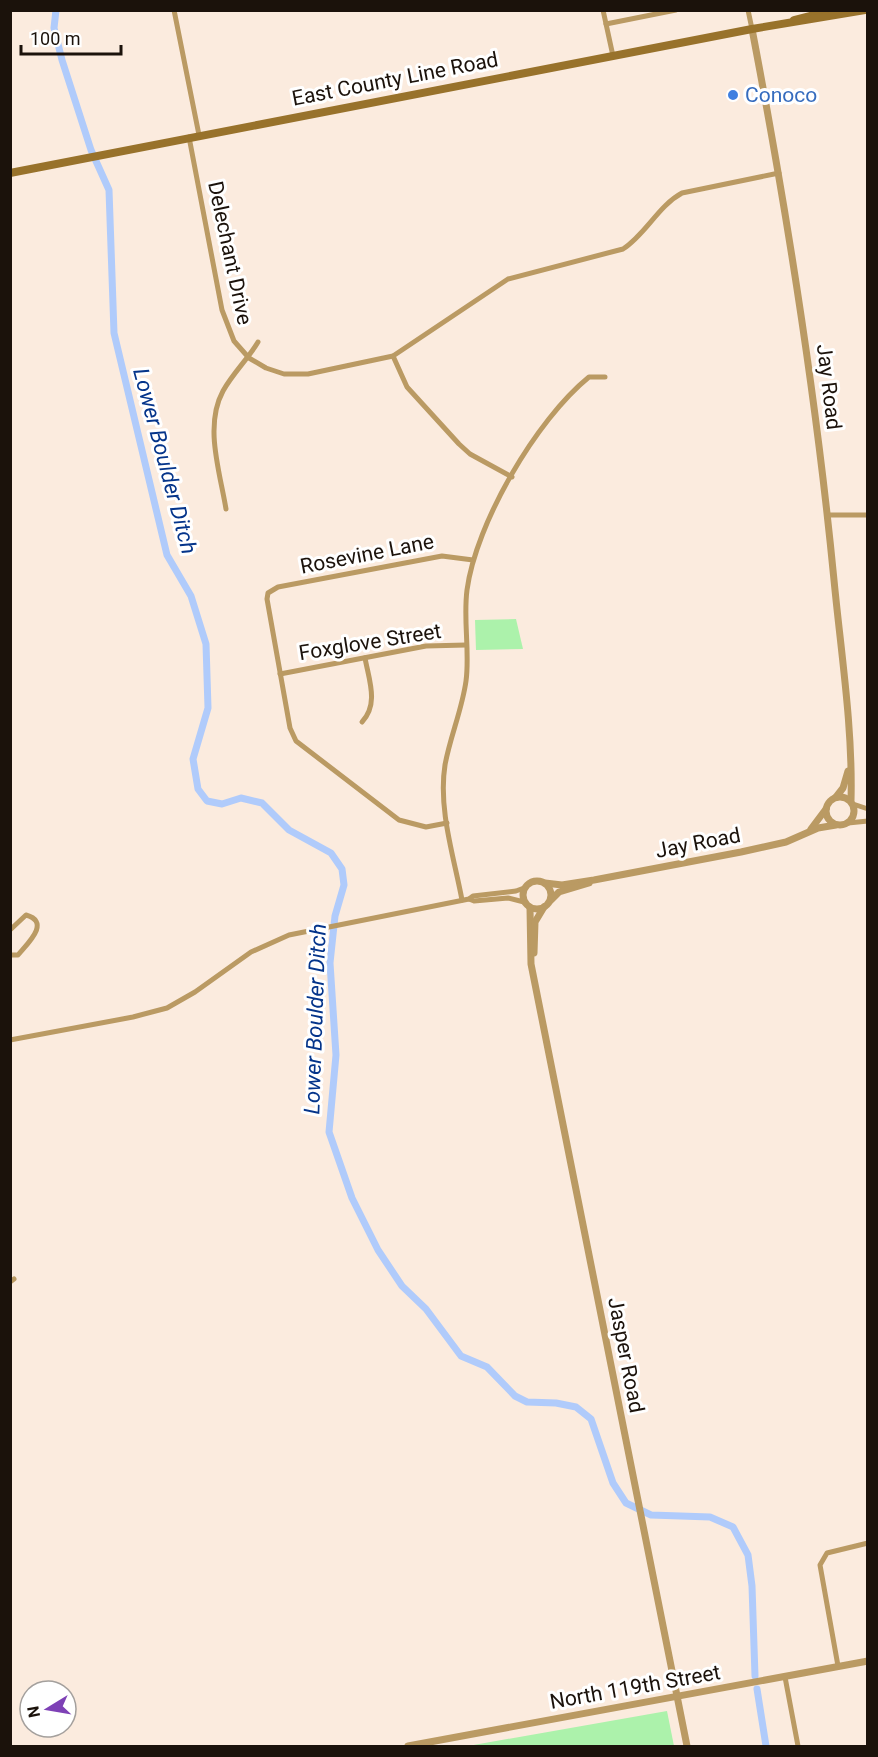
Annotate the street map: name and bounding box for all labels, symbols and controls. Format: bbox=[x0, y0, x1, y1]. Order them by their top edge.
scale bar bbox=[21, 18, 122, 56]
text: 100 m bbox=[30, 28, 81, 49]
street label: East County Line Road bbox=[290, 47, 500, 111]
place label: Conoco bbox=[745, 83, 817, 107]
marker: Conoco bbox=[726, 88, 740, 102]
street label: Delechant Drive bbox=[203, 179, 257, 327]
street label: Jay Road bbox=[812, 343, 846, 431]
water label: Lower Boulder Ditch bbox=[128, 365, 202, 557]
street label: Rosevine Lane bbox=[298, 529, 436, 579]
street label: Foxglove Street bbox=[297, 619, 443, 665]
street label: Jay Road bbox=[653, 823, 743, 863]
water label: Lower Boulder Ditch bbox=[299, 923, 331, 1115]
street label: Jasper Road bbox=[603, 1295, 649, 1415]
street label: North 119th Street bbox=[548, 1660, 722, 1714]
north arrow bbox=[18, 1679, 78, 1739]
text: N bbox=[23, 1704, 44, 1719]

